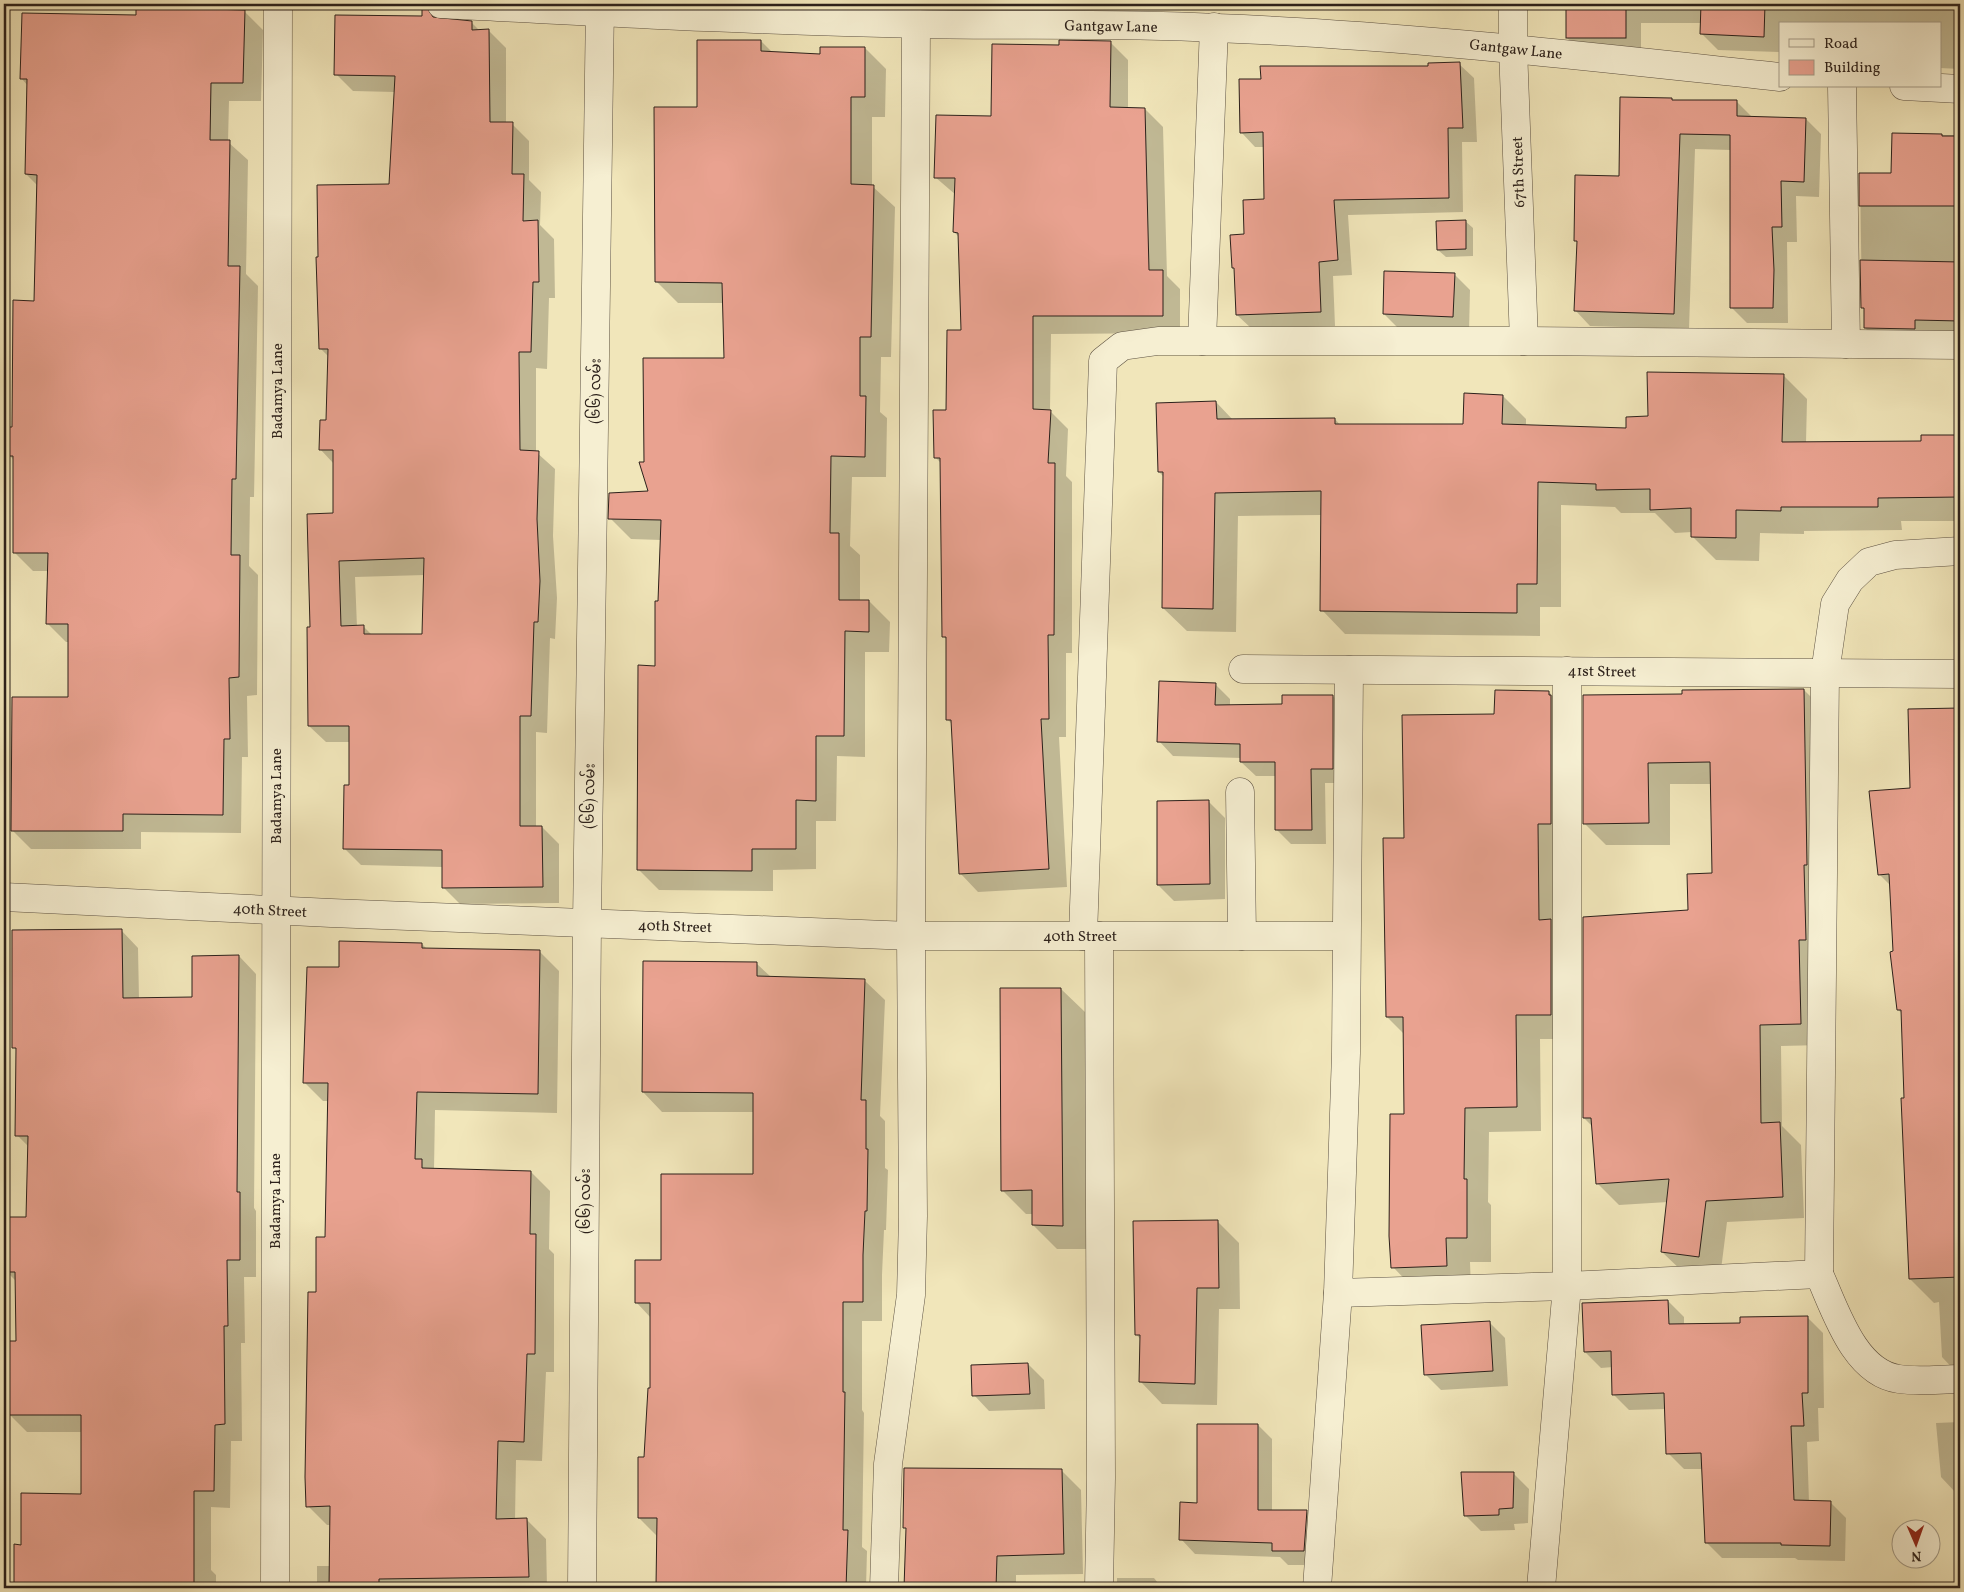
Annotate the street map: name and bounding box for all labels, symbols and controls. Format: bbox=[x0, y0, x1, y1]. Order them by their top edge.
street label: Gantgaw Lane bbox=[1064, 16, 1158, 39]
legend bbox=[1779, 22, 1942, 88]
text: Road bbox=[1824, 34, 1858, 55]
street label: Gantgaw Lane bbox=[1468, 35, 1563, 66]
text: Building bbox=[1824, 58, 1881, 79]
street label: 67th Street bbox=[1508, 136, 1531, 208]
street label: Badamya Lane bbox=[268, 343, 289, 439]
street label: (၆၆) လမ်း bbox=[584, 358, 608, 424]
street label: 41st Street bbox=[1567, 661, 1637, 684]
street label: Badamya Lane bbox=[267, 748, 288, 844]
street label: (၆၆) လမ်း bbox=[578, 763, 602, 829]
street label: 40th Street bbox=[232, 899, 308, 924]
street label: 40th Street bbox=[638, 916, 712, 939]
street label: 40th Street bbox=[1043, 927, 1117, 948]
street label: Badamya Lane bbox=[266, 1153, 287, 1249]
street label: (၆၆) လမ်း bbox=[575, 1168, 597, 1234]
north arrow bbox=[1892, 1520, 1942, 1570]
text: N bbox=[1911, 1546, 1922, 1565]

